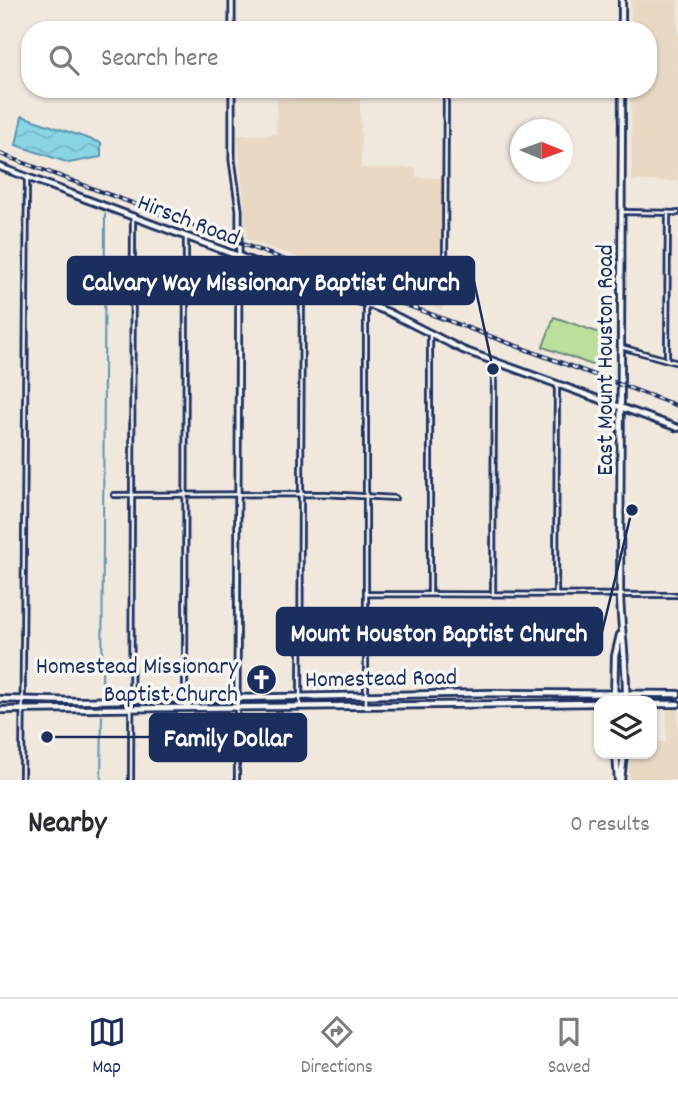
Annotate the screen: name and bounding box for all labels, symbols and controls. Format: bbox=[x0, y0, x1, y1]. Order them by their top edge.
search box bbox=[21, 21, 657, 98]
icon: search bbox=[45, 41, 83, 79]
text: Search here bbox=[101, 41, 219, 78]
north arrow bbox=[510, 119, 573, 182]
street label: Hirsch Road bbox=[132, 187, 244, 257]
street label: East Mount Houston Road bbox=[590, 244, 624, 476]
callout: Calvary Way Missionary Baptist Church bbox=[68, 257, 474, 304]
text: Calvary Way Missionary Baptist Church bbox=[82, 266, 460, 303]
callout: Mount Houston Baptist Church bbox=[277, 608, 602, 655]
text: Mount Houston Baptist Church bbox=[290, 617, 588, 654]
place label: Homestead Missionary Baptist Church bbox=[36, 651, 239, 713]
church icon: Homestead Missionary Baptist Church bbox=[244, 662, 278, 696]
street label: Homestead Road bbox=[305, 662, 458, 698]
map controls bbox=[594, 696, 657, 759]
button: layers bbox=[594, 696, 657, 759]
callout: Family Dollar bbox=[150, 714, 306, 761]
text: Family Dollar bbox=[164, 722, 292, 759]
text: Nearby bbox=[28, 804, 106, 847]
text: 0 results bbox=[570, 809, 650, 842]
tab: Map bbox=[88, 1013, 126, 1082]
tab: Directions bbox=[301, 1013, 373, 1082]
tab: Saved bbox=[548, 1013, 590, 1082]

